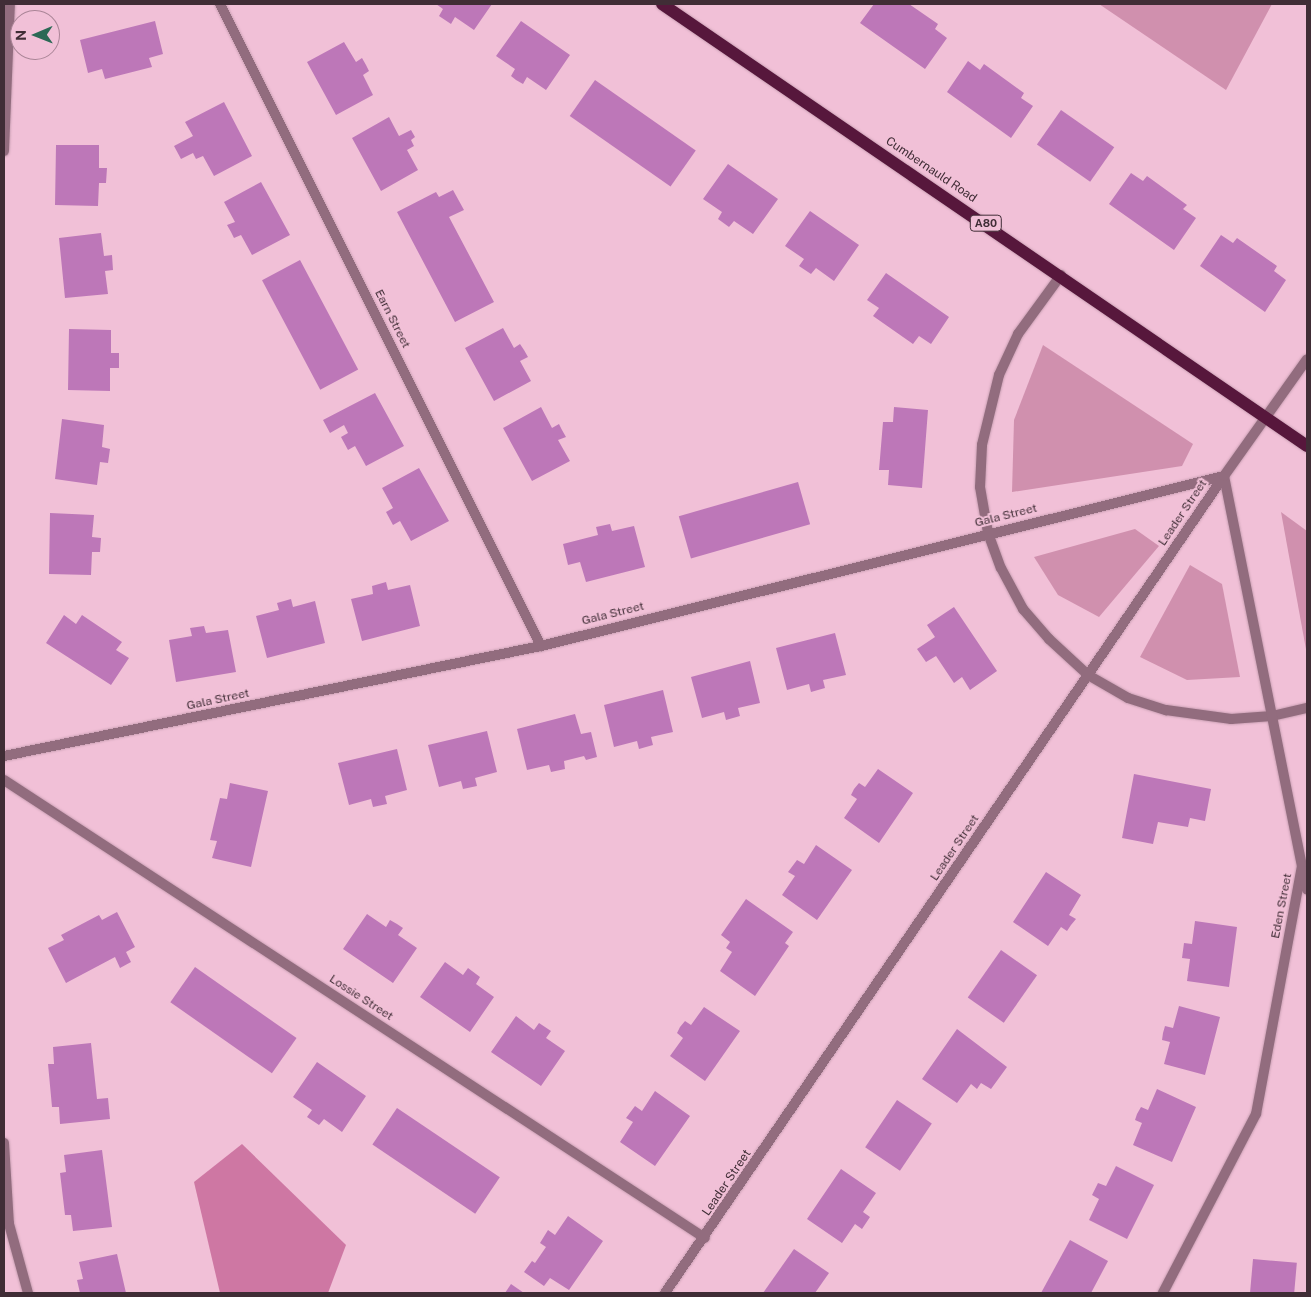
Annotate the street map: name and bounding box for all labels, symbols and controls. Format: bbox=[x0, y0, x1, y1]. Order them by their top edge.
north arrow bbox=[10, 10, 60, 60]
text: N bbox=[13, 30, 29, 41]
street label: Cumbernauld Road bbox=[883, 134, 979, 206]
road number: A80 bbox=[970, 214, 1002, 232]
street label: Earn Street bbox=[371, 287, 413, 351]
street label: Leader Street bbox=[1156, 477, 1210, 549]
street label: Gala Street bbox=[973, 501, 1039, 531]
street label: Gala Street bbox=[580, 599, 646, 629]
street label: Gala Street bbox=[185, 686, 251, 714]
street label: Leader Street bbox=[928, 812, 982, 884]
street label: Eden Street bbox=[1269, 872, 1295, 940]
street label: Lossie Street bbox=[326, 972, 396, 1024]
street label: Leader Street bbox=[700, 1147, 754, 1219]

